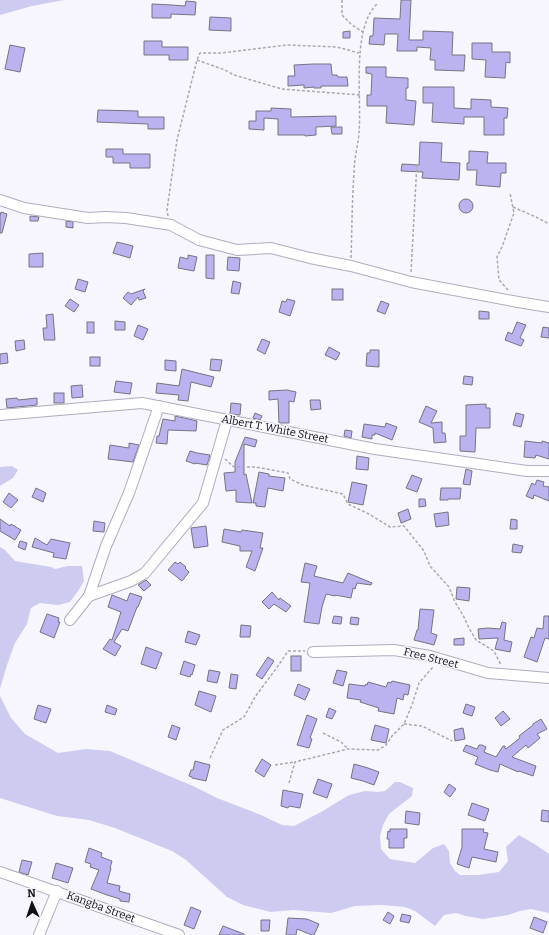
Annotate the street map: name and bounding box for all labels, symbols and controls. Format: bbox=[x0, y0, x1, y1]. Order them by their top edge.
street label: Albert T. White Street bbox=[220, 412, 330, 446]
street label: Free Street bbox=[402, 645, 460, 671]
north arrow bbox=[12, 883, 52, 923]
text: N bbox=[27, 887, 37, 900]
street label: Kangba Street bbox=[65, 889, 137, 925]

